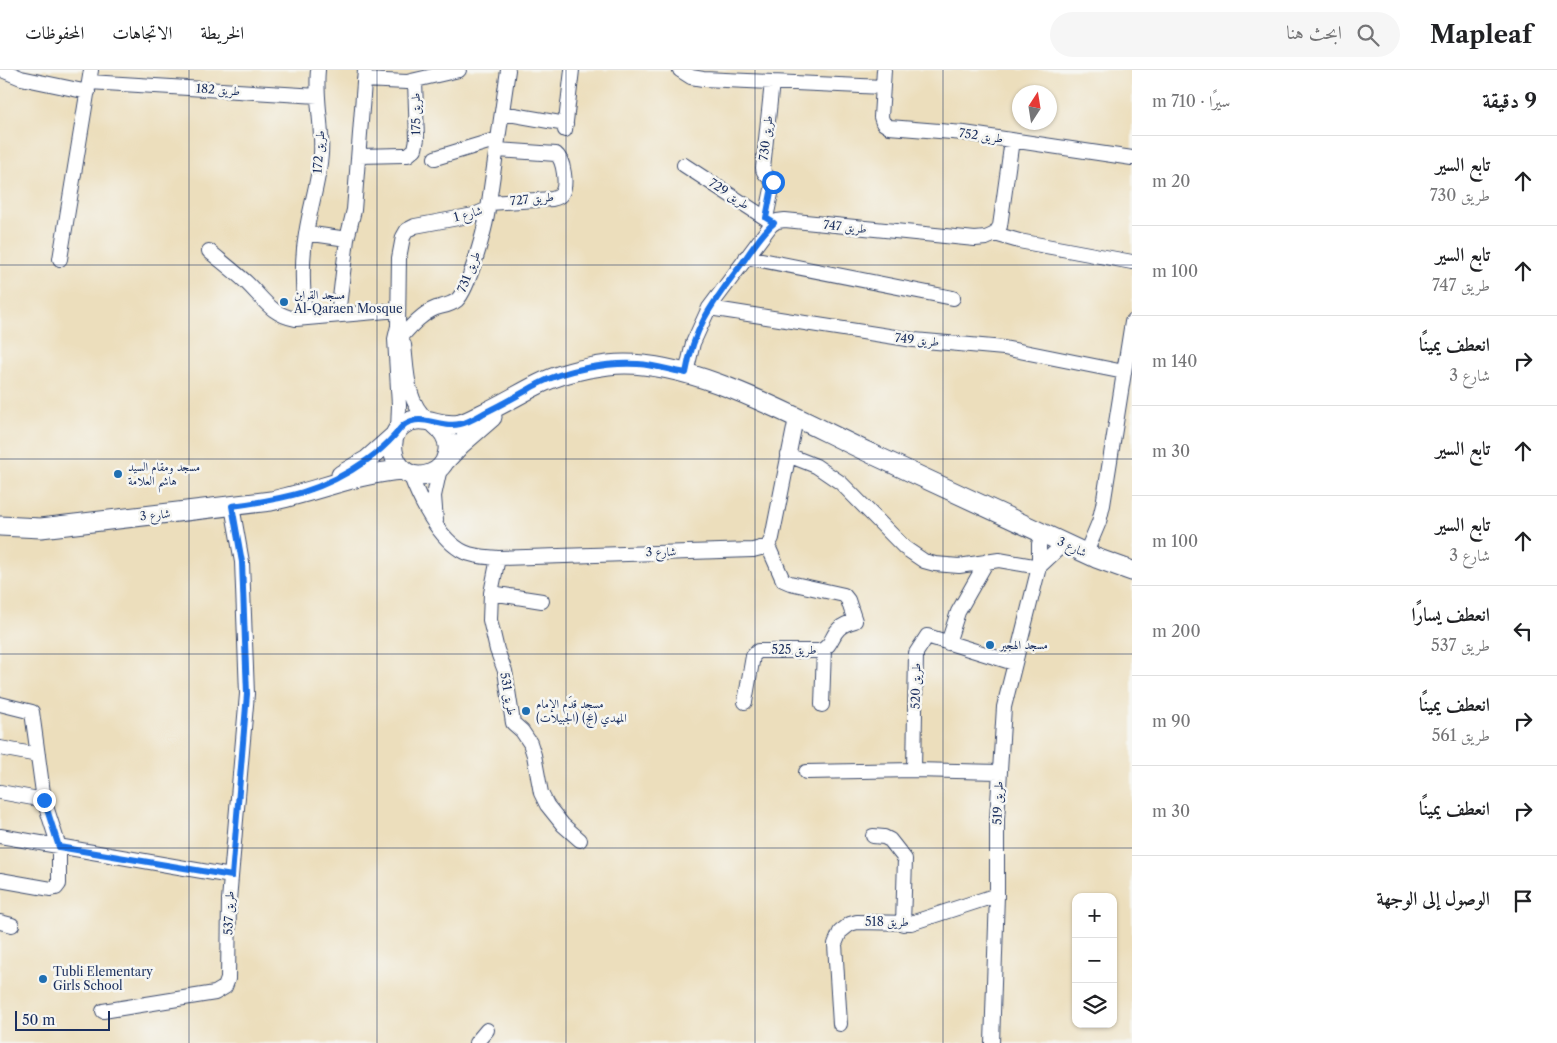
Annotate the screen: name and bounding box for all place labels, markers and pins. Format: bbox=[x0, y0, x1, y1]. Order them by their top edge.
place label: مسجد القراين Al-Qaraen Mosque bbox=[293, 287, 403, 316]
marker: مسجد القراين Al-Qaraen Mosque bbox=[278, 296, 290, 308]
place label: مسجد ومقام السيد هاشم العلامة bbox=[128, 459, 200, 493]
marker: مسجد ومقام السيد هاشم العلامة bbox=[112, 468, 124, 480]
place label: مسجد الهجير bbox=[998, 637, 1048, 652]
marker: مسجد الهجير bbox=[984, 639, 996, 651]
place label: مسجد قدَم الإمام المهدي (عج) (الجبيلات) bbox=[536, 695, 627, 728]
marker: مسجد قدَم الإمام المهدي (عج) (الجبيلات) bbox=[520, 705, 532, 717]
place label: Tubli Elementary Girls School bbox=[53, 964, 153, 993]
marker: Tubli Elementary Girls School bbox=[37, 973, 49, 985]

